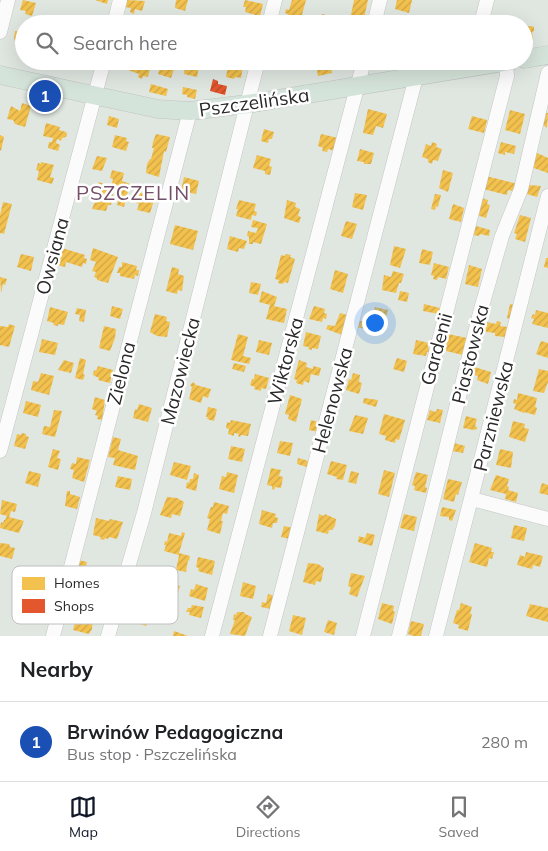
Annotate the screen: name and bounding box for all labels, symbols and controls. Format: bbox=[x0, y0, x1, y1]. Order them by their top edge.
search box bbox=[15, 15, 533, 70]
icon: search bbox=[33, 29, 61, 57]
text: Search here bbox=[73, 31, 177, 55]
pin: 1 bbox=[29, 77, 61, 115]
street label: Pszczelińska bbox=[197, 82, 311, 122]
district label: PSZCZELIN bbox=[76, 180, 190, 205]
street label: Owsiana bbox=[30, 215, 74, 297]
street label: Piastowska bbox=[446, 302, 494, 406]
your location bbox=[362, 310, 388, 336]
street label: Gardenii bbox=[415, 310, 457, 388]
street label: Wiktorska bbox=[262, 314, 308, 408]
street label: Mazowiecka bbox=[155, 315, 205, 427]
street label: Zielona bbox=[102, 339, 140, 407]
street label: Helenowska bbox=[306, 345, 358, 455]
street label: Parzniewska bbox=[468, 358, 518, 474]
legend bbox=[12, 566, 178, 624]
text: Homes bbox=[54, 574, 100, 592]
text: Shops bbox=[54, 597, 94, 615]
text: Nearby bbox=[20, 656, 93, 682]
text: Brwinów Pedagogiczna bbox=[67, 720, 283, 744]
text: 1 bbox=[31, 732, 41, 752]
text: 280 m bbox=[481, 732, 528, 752]
text: Bus stop · Pszczelińska bbox=[67, 744, 237, 764]
tab: Map bbox=[69, 793, 98, 841]
tab: Directions bbox=[236, 793, 301, 841]
tab: Saved bbox=[439, 793, 479, 841]

